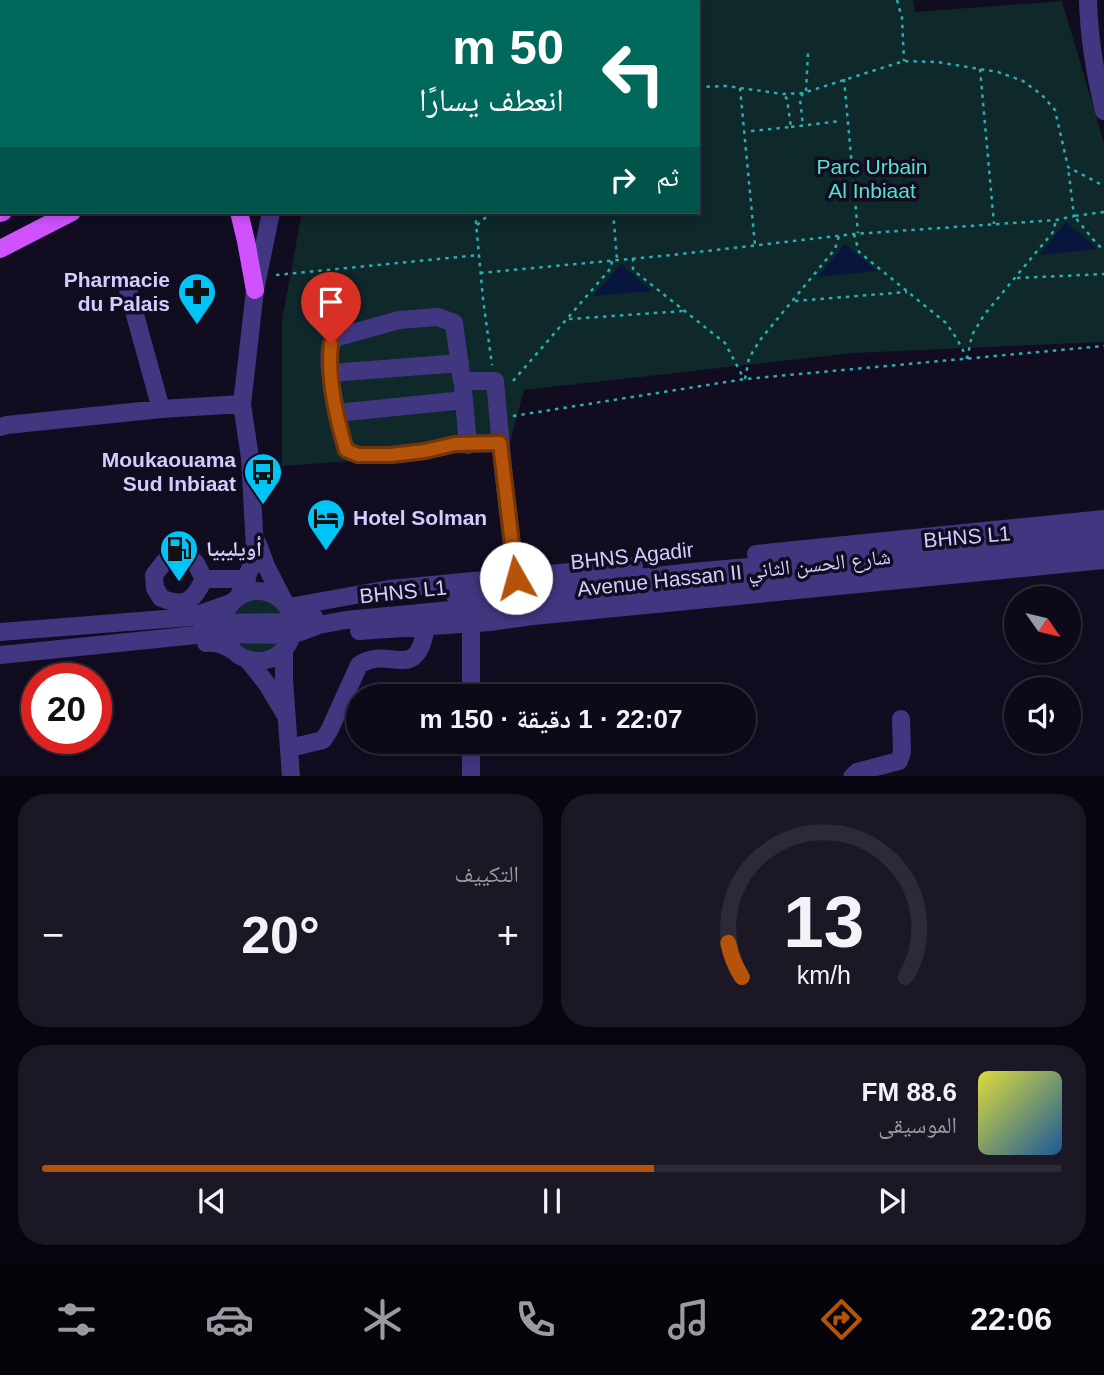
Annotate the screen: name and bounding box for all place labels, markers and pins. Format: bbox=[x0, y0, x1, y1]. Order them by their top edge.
place label: Pharmacie du Palais bbox=[64, 268, 170, 315]
pharmacy icon: Pharmacie du Palais bbox=[176, 271, 218, 326]
pin bbox=[301, 272, 361, 344]
place label: Moukaouama Sud Inbiaat bbox=[102, 448, 236, 495]
bus stop icon: Moukaouama Sud Inbiaat bbox=[242, 451, 284, 506]
hotel icon: Hotel Solman bbox=[305, 497, 347, 552]
place label: Hotel Solman bbox=[353, 506, 487, 529]
fuel station icon: أويليبيا bbox=[158, 528, 200, 583]
place label: أويليبيا bbox=[206, 535, 262, 561]

